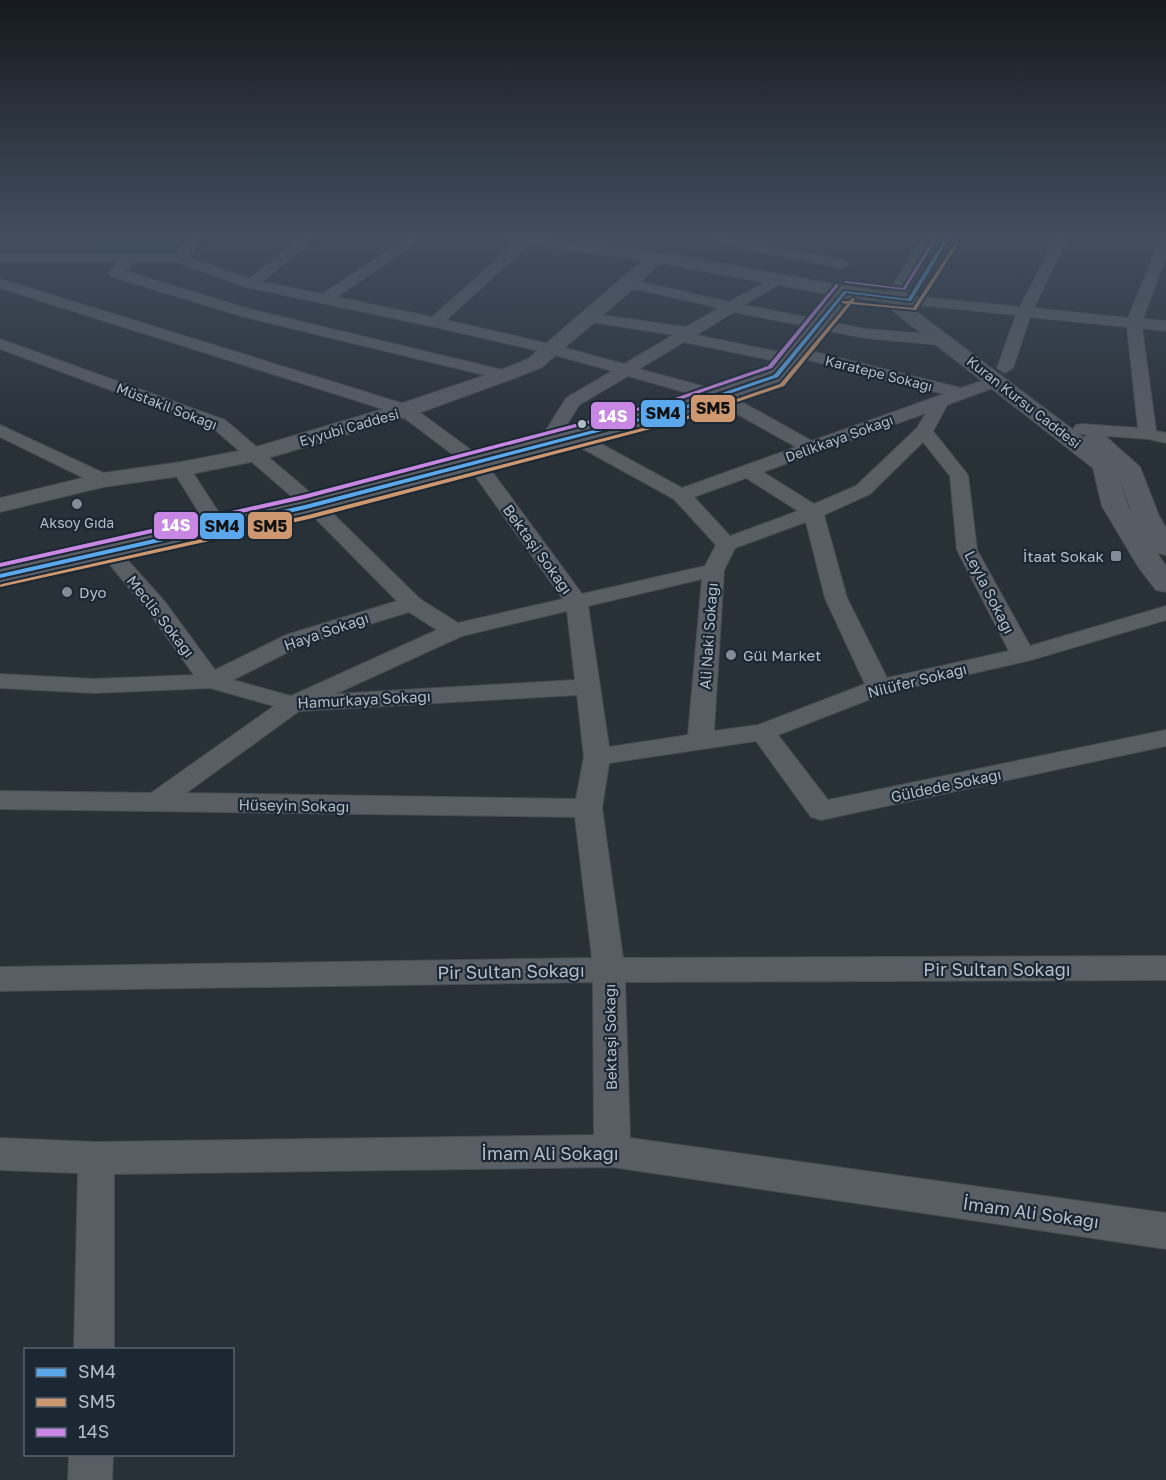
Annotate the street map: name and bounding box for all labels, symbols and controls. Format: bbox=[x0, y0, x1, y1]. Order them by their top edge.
street label: Karatepe Sokağı bbox=[824, 351, 934, 395]
street label: Kuran Kursu Caddesi bbox=[964, 352, 1084, 452]
street label: Müstakil Sokağı bbox=[114, 379, 220, 433]
line badge: SM5 bbox=[690, 394, 736, 423]
text: SM5 bbox=[696, 398, 731, 418]
line badge: SM4 bbox=[640, 399, 686, 428]
line badge: 14S bbox=[590, 401, 636, 430]
text: SM4 bbox=[646, 403, 680, 423]
street label: Eyyubi Caddesi bbox=[297, 405, 401, 449]
text: 14S bbox=[599, 406, 628, 426]
street label: Delikkaya Sokağı bbox=[783, 411, 895, 465]
unlabelled marker bbox=[576, 418, 588, 430]
marker: Aksoy Gıda bbox=[70, 497, 84, 511]
street label: Bektaşi Sokağı bbox=[499, 501, 577, 597]
line badge: 14S bbox=[153, 511, 199, 540]
line badge: SM5 bbox=[247, 511, 293, 540]
line badge: SM4 bbox=[199, 512, 245, 540]
place label: Aksoy Gıda bbox=[40, 514, 114, 531]
text: 14S bbox=[162, 515, 191, 535]
text: SM4 bbox=[205, 516, 239, 536]
text: SM5 bbox=[253, 516, 288, 536]
street label: Leyla Sokağı bbox=[961, 547, 1019, 637]
place label: İtaat Sokak bbox=[1023, 547, 1105, 565]
marker: İtaat Sokak bbox=[1109, 549, 1123, 563]
street label: Meclis Sokağı bbox=[123, 571, 199, 661]
street label: Ali Naki Sokağı bbox=[695, 582, 721, 690]
place label: Dyo bbox=[79, 583, 107, 601]
marker: Dyo bbox=[60, 585, 74, 599]
street label: Haya Sokağı bbox=[281, 608, 371, 654]
place label: Gül Market bbox=[743, 646, 821, 664]
marker: Gül Market bbox=[724, 648, 738, 662]
street label: Nilüfer Sokağı bbox=[866, 659, 968, 701]
street label: Hamurkaya Sokağı bbox=[297, 687, 431, 711]
street label: Güldede Sokağı bbox=[889, 764, 1003, 806]
street label: Hüseyin Sokağı bbox=[238, 795, 350, 815]
street label: Pir Sultan Sokağı bbox=[923, 958, 1071, 980]
street label: Pir Sultan Sokağı bbox=[437, 959, 585, 983]
street label: Bektaşi Sokağı bbox=[600, 984, 620, 1090]
street label: İmam Ali Sokağı bbox=[481, 1142, 619, 1164]
street label: İmam Ali Sokağı bbox=[961, 1192, 1101, 1232]
legend bbox=[24, 1348, 234, 1456]
text: SM4 bbox=[78, 1360, 116, 1382]
text: SM5 bbox=[78, 1390, 115, 1412]
text: 14S bbox=[78, 1420, 109, 1442]

